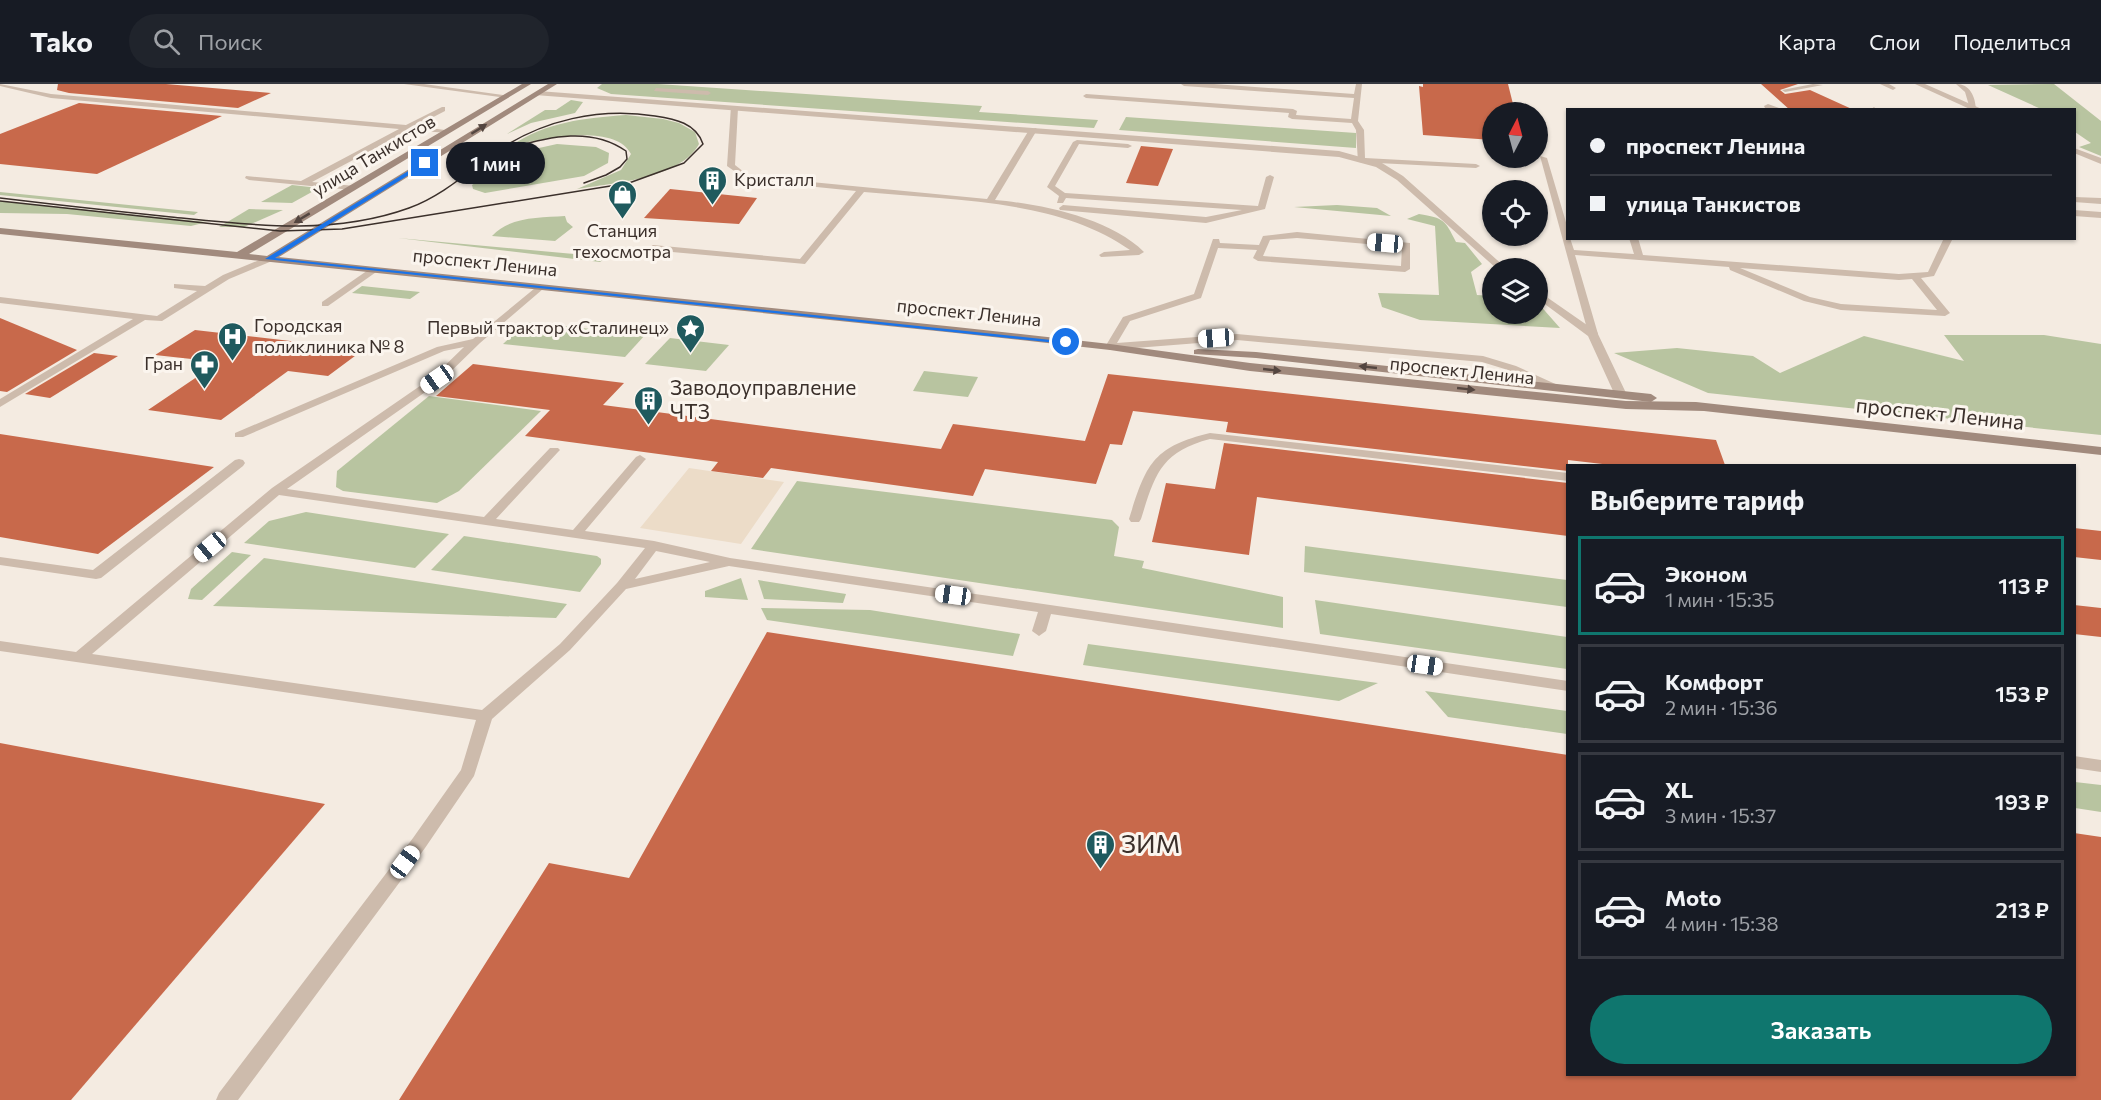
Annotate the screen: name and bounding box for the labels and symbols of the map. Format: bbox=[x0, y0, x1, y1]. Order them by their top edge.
north arrow bbox=[1482, 102, 1548, 168]
street label: улица Танкистов bbox=[308, 110, 439, 201]
one-way arrow bbox=[471, 124, 488, 135]
callout: 1 мин bbox=[446, 142, 545, 184]
route end bbox=[411, 149, 438, 176]
building icon: Кристалл bbox=[697, 164, 729, 206]
place label: Кристалл bbox=[734, 168, 814, 190]
shop icon: Станция техосмотра bbox=[606, 178, 638, 220]
one-way arrow bbox=[293, 213, 310, 223]
place label: Станция техосмотра bbox=[573, 219, 671, 262]
car bbox=[1366, 232, 1404, 254]
street label: проспект Ленина bbox=[412, 243, 558, 281]
street label: проспект Ленина bbox=[896, 293, 1042, 331]
place icon: Первый трактор «Сталинец» bbox=[674, 312, 706, 354]
place label: Городская поликлиника № 8 bbox=[254, 314, 404, 357]
place label: Первый трактор «Сталинец» bbox=[427, 316, 669, 338]
hospital icon: Городская поликлиника № 8 bbox=[217, 320, 249, 362]
route start bbox=[1052, 328, 1079, 355]
car bbox=[1197, 328, 1235, 348]
pharmacy icon: Гран bbox=[188, 348, 220, 390]
street label: проспект Ленина bbox=[1389, 351, 1535, 389]
place label: Гран bbox=[144, 352, 183, 374]
car bbox=[417, 361, 457, 397]
one-way arrow bbox=[1358, 362, 1377, 372]
one-way arrow bbox=[1263, 365, 1282, 375]
place label: Заводоуправление ЧТЗ bbox=[670, 374, 856, 423]
building icon: Заводоуправление ЧТЗ bbox=[633, 384, 665, 426]
one-way arrow bbox=[1457, 384, 1476, 394]
street label: проспект Ленина bbox=[1855, 391, 2026, 434]
car bbox=[190, 529, 230, 565]
car bbox=[934, 584, 972, 606]
car bbox=[1406, 654, 1444, 676]
place label: ЗИМ bbox=[1121, 827, 1180, 858]
building icon: ЗИМ bbox=[1084, 828, 1116, 870]
car bbox=[387, 842, 423, 882]

